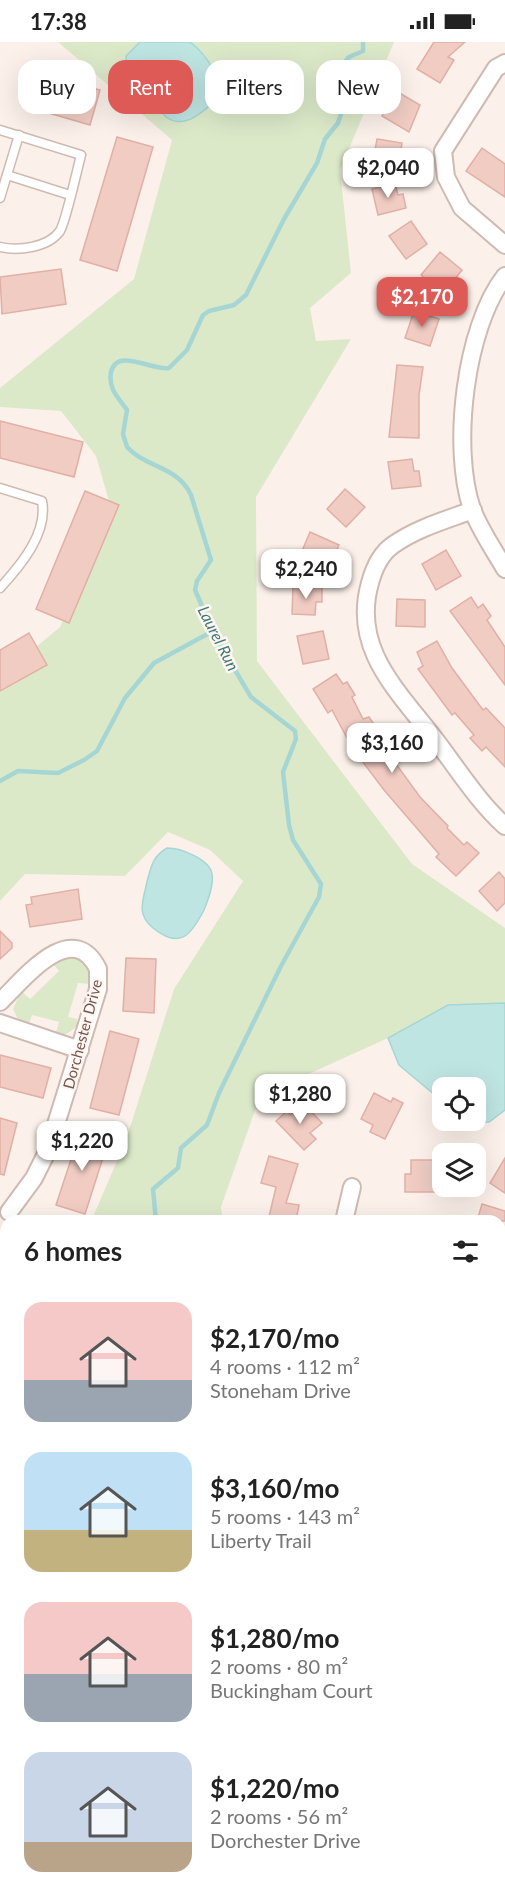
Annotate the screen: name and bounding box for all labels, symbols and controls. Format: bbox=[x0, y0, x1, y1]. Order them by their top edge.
text: 17:38 bbox=[30, 8, 87, 35]
chip: Buy bbox=[18, 60, 96, 114]
chip: Rent bbox=[108, 60, 193, 114]
chip: Filters bbox=[205, 60, 304, 114]
chip: New bbox=[316, 60, 401, 114]
pin: $2,040 bbox=[339, 148, 437, 199]
text: $2,040 bbox=[357, 155, 419, 179]
pin: $2,170 bbox=[373, 277, 471, 328]
text: $2,170 bbox=[391, 284, 453, 308]
pin: $2,240 bbox=[257, 549, 355, 600]
text: $2,240 bbox=[275, 556, 337, 580]
water label: Laurel Run bbox=[195, 602, 243, 674]
pin: $3,160 bbox=[343, 723, 441, 774]
text: $3,160 bbox=[361, 730, 423, 754]
street label: Dorchester Drive bbox=[59, 977, 105, 1091]
pin: $1,280 bbox=[251, 1074, 349, 1125]
map controls bbox=[432, 1077, 486, 1197]
button: locate bbox=[432, 1077, 486, 1131]
text: $1,280 bbox=[269, 1081, 331, 1105]
pin: $1,220 bbox=[33, 1121, 131, 1172]
text: $1,220 bbox=[51, 1128, 113, 1152]
button: layers bbox=[432, 1143, 486, 1197]
text: 6 homes bbox=[24, 1235, 122, 1267]
icon: filters bbox=[449, 1235, 482, 1268]
text: $2,170/mo bbox=[210, 1322, 340, 1354]
icon: home bbox=[72, 1326, 144, 1398]
text: 4 rooms · 112 m² bbox=[210, 1354, 360, 1378]
text: Stoneham Drive bbox=[210, 1378, 351, 1402]
text: $3,160/mo bbox=[210, 1472, 340, 1504]
icon: home bbox=[72, 1476, 144, 1548]
text: 5 rooms · 143 m² bbox=[210, 1504, 360, 1528]
text: Liberty Trail bbox=[210, 1528, 312, 1552]
text: $1,280/mo bbox=[210, 1622, 340, 1654]
icon: home bbox=[72, 1626, 144, 1698]
text: 2 rooms · 80 m² bbox=[210, 1654, 348, 1678]
text: Buckingham Court bbox=[210, 1678, 373, 1702]
text: $1,220/mo bbox=[210, 1772, 340, 1804]
icon: home bbox=[72, 1776, 144, 1848]
text: 2 rooms · 56 m² bbox=[210, 1804, 348, 1828]
text: Dorchester Drive bbox=[210, 1828, 361, 1852]

